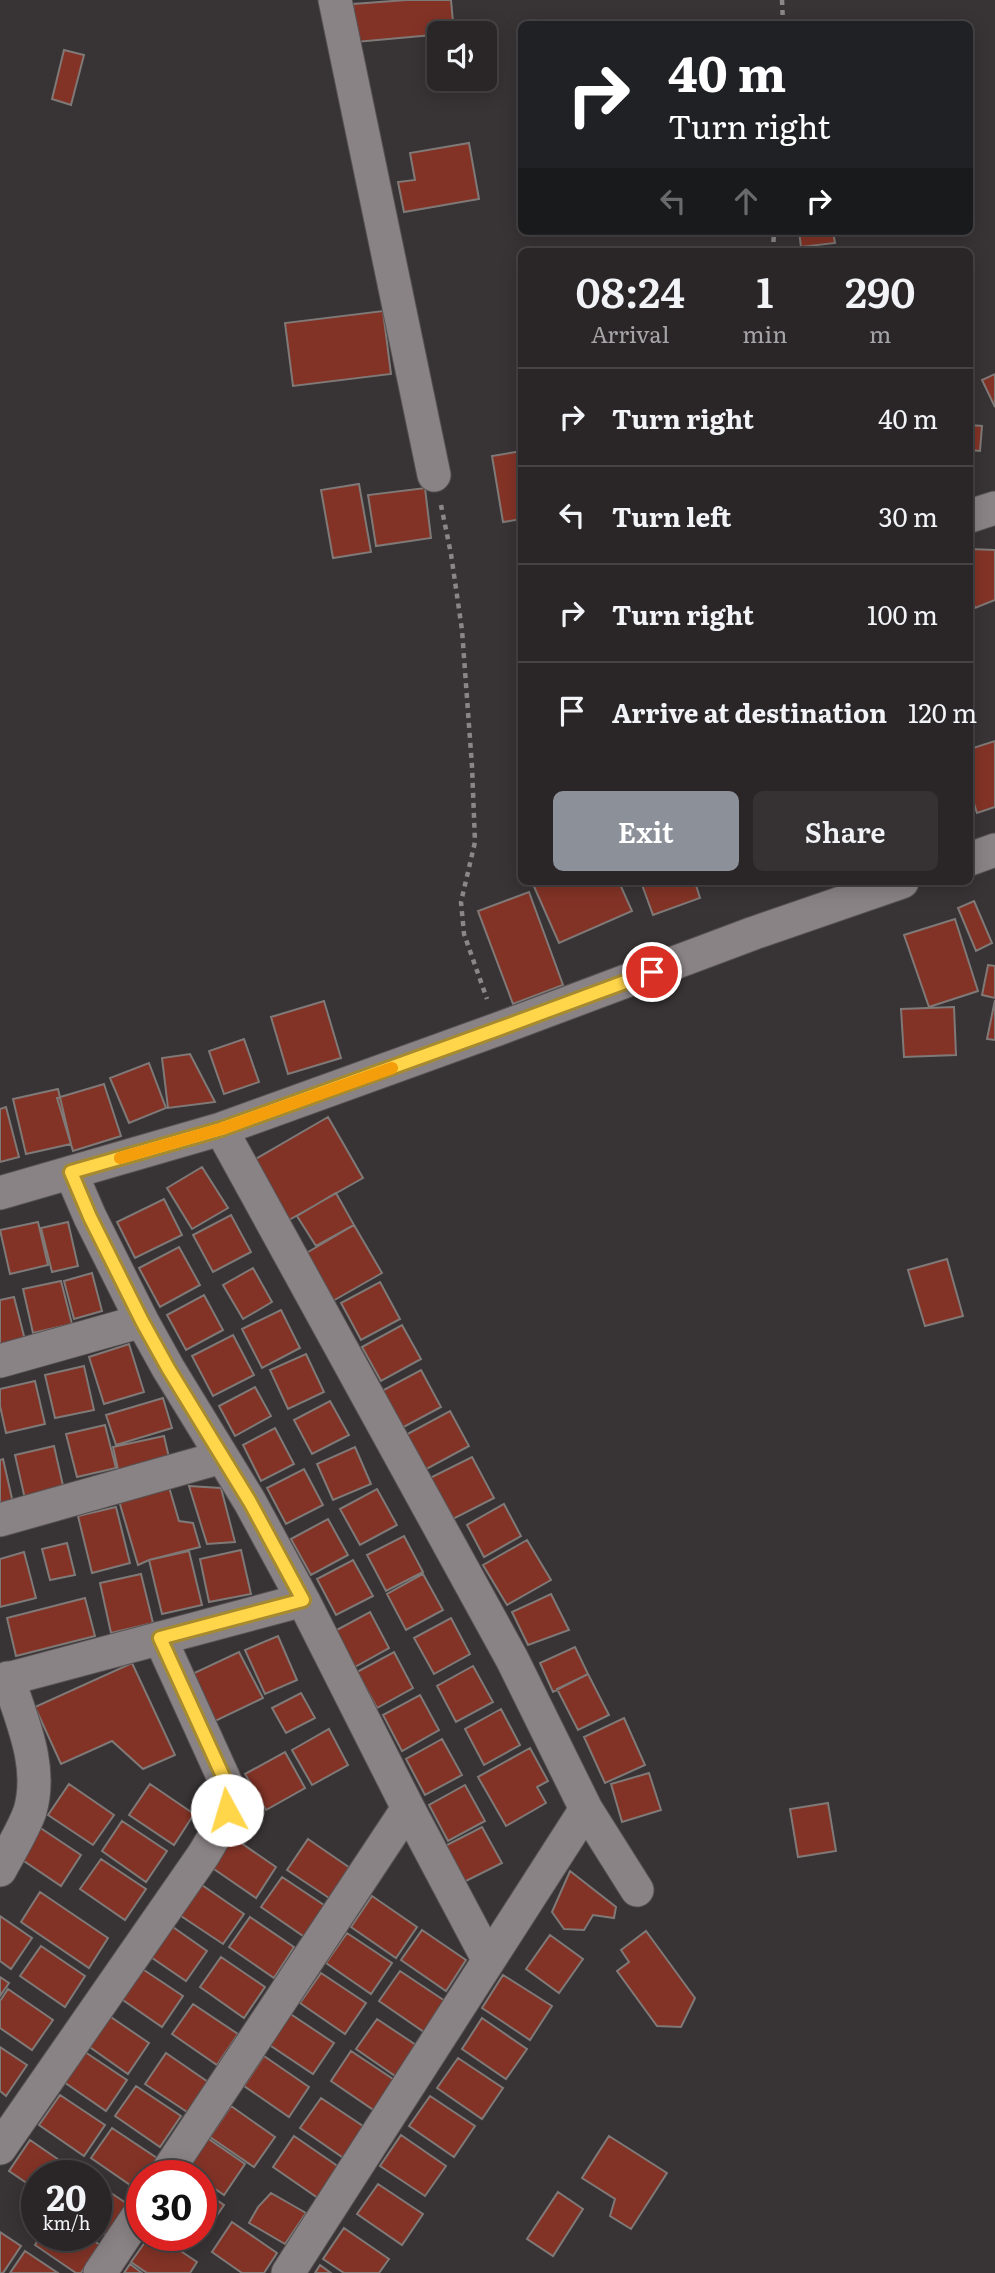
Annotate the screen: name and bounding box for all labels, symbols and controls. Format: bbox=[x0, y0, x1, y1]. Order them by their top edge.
map controls bbox=[427, 21, 497, 91]
button: sound bbox=[427, 21, 497, 91]
text: 40 m bbox=[668, 34, 786, 107]
icon: right bbox=[553, 49, 644, 140]
text: Turn right bbox=[668, 101, 830, 149]
icon: left bbox=[654, 182, 692, 220]
icon: ahead bbox=[727, 182, 765, 220]
icon: right bbox=[800, 182, 838, 220]
text: 08:24 bbox=[575, 259, 685, 321]
text: 1 bbox=[756, 259, 774, 321]
text: 290 bbox=[845, 259, 916, 321]
text: Arrival bbox=[591, 316, 669, 350]
text: min bbox=[742, 316, 788, 350]
text: m bbox=[869, 316, 891, 350]
icon: right bbox=[553, 398, 591, 436]
text: Turn right bbox=[612, 398, 754, 437]
text: 40 m bbox=[878, 398, 938, 437]
icon: left bbox=[553, 496, 591, 534]
text: Turn left bbox=[612, 496, 731, 535]
text: 30 m bbox=[878, 496, 938, 535]
icon: right bbox=[553, 594, 591, 632]
text: Turn right bbox=[612, 594, 754, 633]
text: 100 m bbox=[867, 594, 938, 633]
icon: arrive bbox=[553, 692, 591, 730]
text: Arrive at destination bbox=[612, 692, 887, 731]
text: 120 m bbox=[908, 692, 977, 731]
button: Exit bbox=[553, 791, 739, 871]
button: Share bbox=[753, 791, 938, 871]
pin bbox=[622, 942, 682, 1002]
icon: arrive bbox=[633, 953, 671, 991]
position arrow bbox=[190, 1773, 264, 1847]
speed limit sign: 30 bbox=[126, 2160, 217, 2251]
text: 20 bbox=[46, 2170, 87, 2222]
text: km/h bbox=[43, 2209, 90, 2236]

